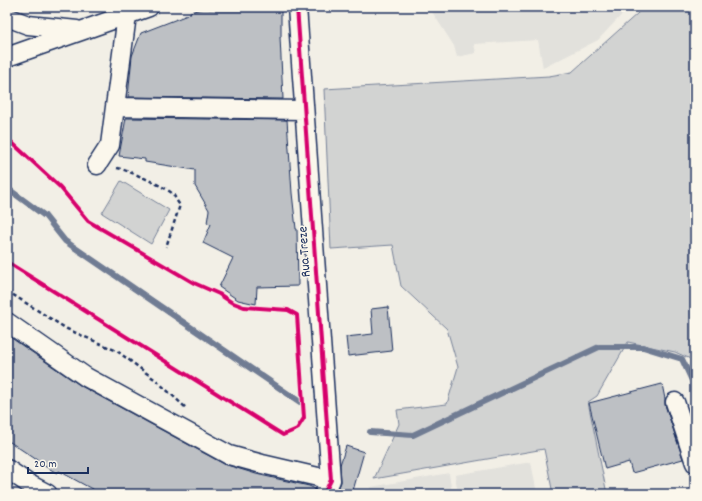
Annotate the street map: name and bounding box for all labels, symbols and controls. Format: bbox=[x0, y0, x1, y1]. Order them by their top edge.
street label: Rua Treze bbox=[293, 226, 317, 278]
scale bar bbox=[28, 449, 88, 475]
text: 20 m bbox=[34, 456, 57, 473]

